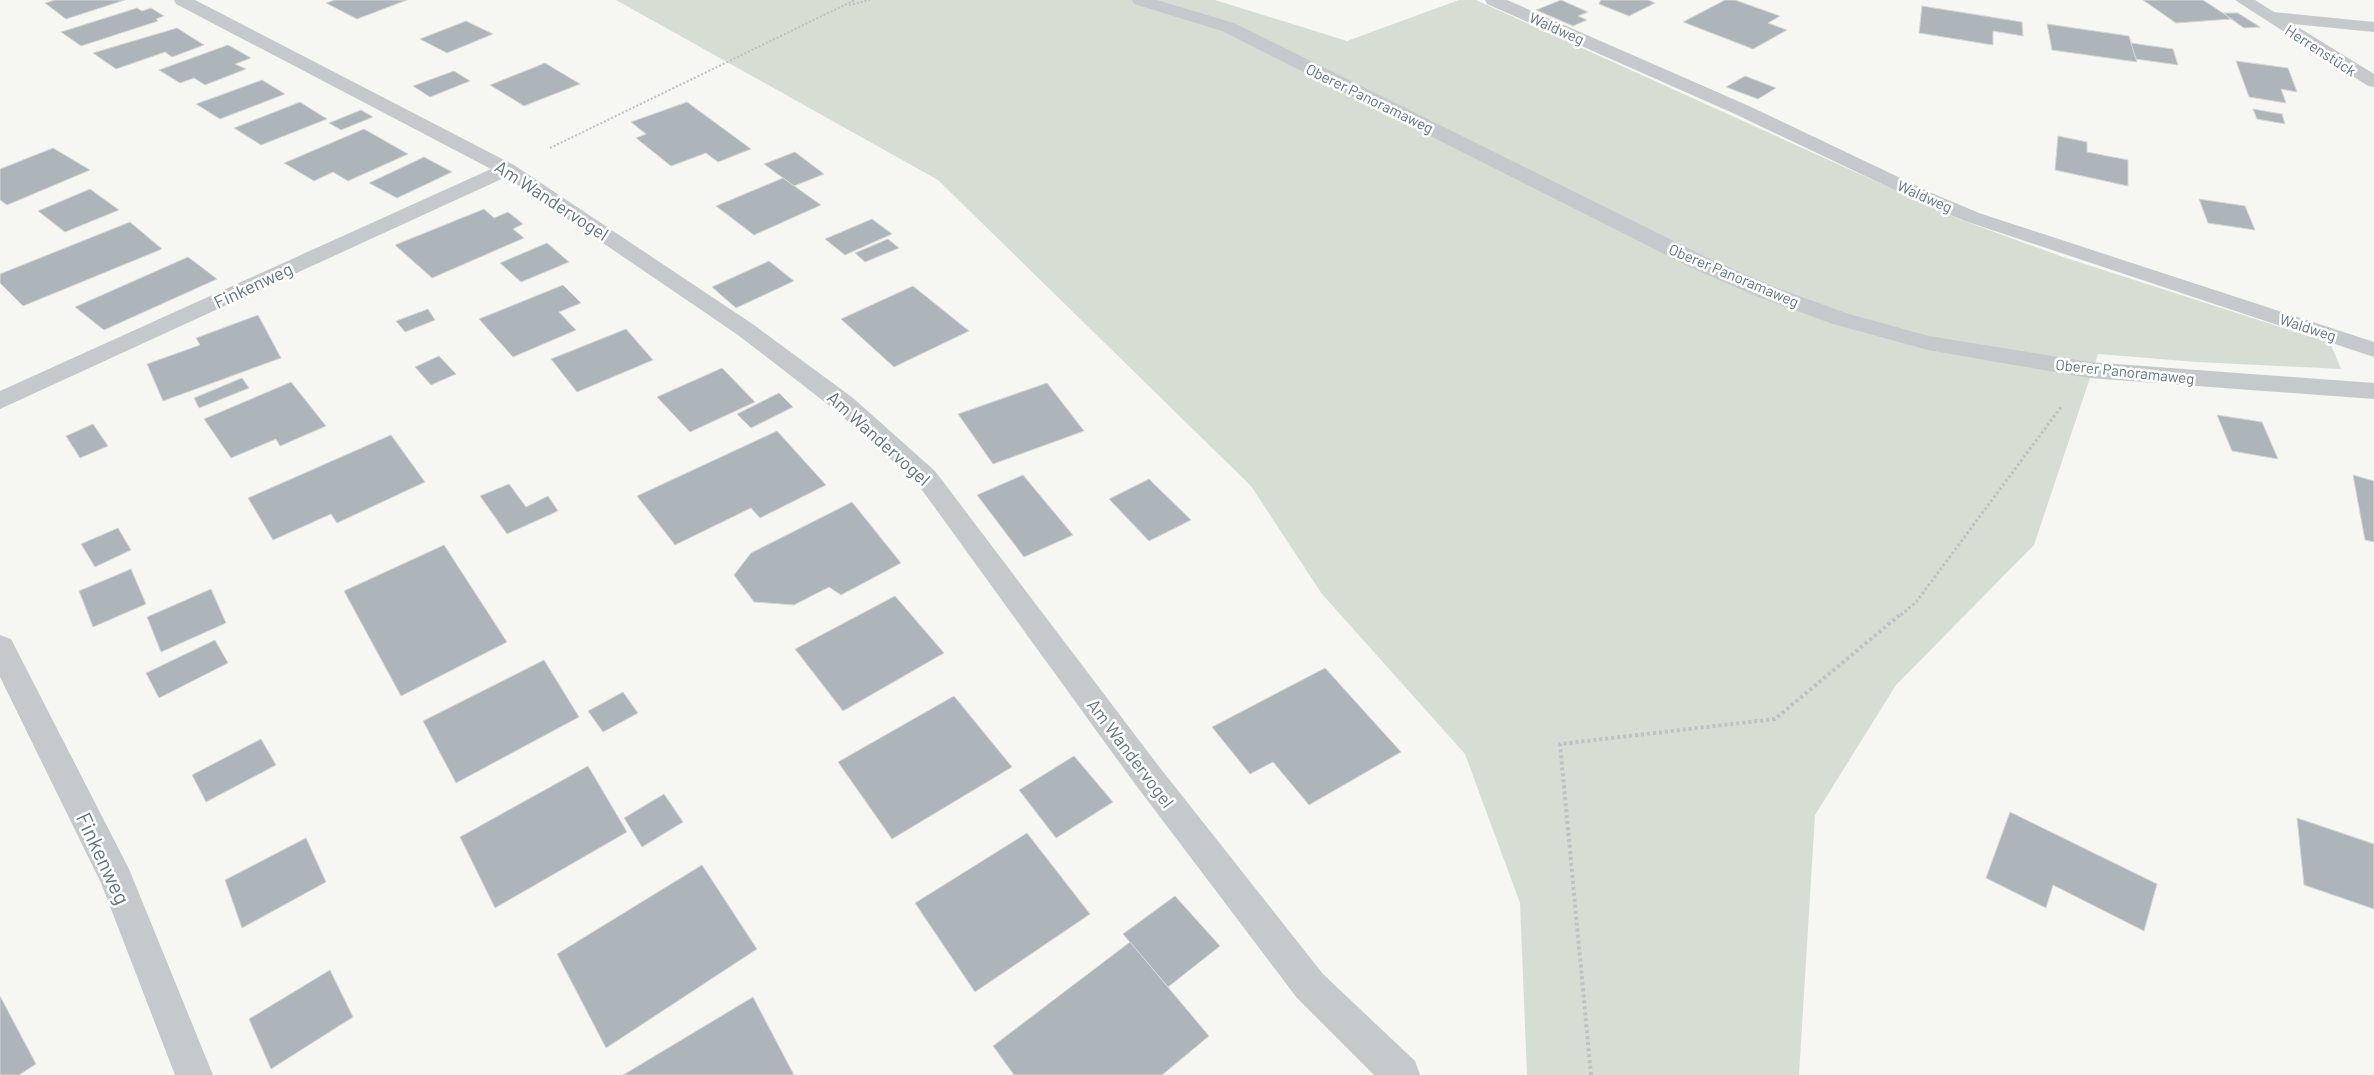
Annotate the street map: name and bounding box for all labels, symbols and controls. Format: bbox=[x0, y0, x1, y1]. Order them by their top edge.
street label: Waldweg bbox=[1527, 8, 1587, 48]
street label: Herrenstück bbox=[2282, 20, 2360, 80]
street label: Oberer Panoramaweg bbox=[1303, 59, 1437, 137]
street label: Am Wandervogel bbox=[491, 155, 613, 245]
street label: Waldweg bbox=[1895, 176, 1955, 216]
street label: Oberer Panoramaweg bbox=[1666, 239, 1802, 311]
street label: Finkenweg bbox=[210, 257, 296, 313]
street label: Waldweg bbox=[2277, 309, 2339, 345]
street label: Oberer Panoramaweg bbox=[2055, 355, 2195, 387]
street label: Am Wandervogel bbox=[823, 386, 935, 490]
street label: Am Wandervogel bbox=[1083, 694, 1179, 812]
street label: Finkenweg bbox=[72, 808, 136, 908]

